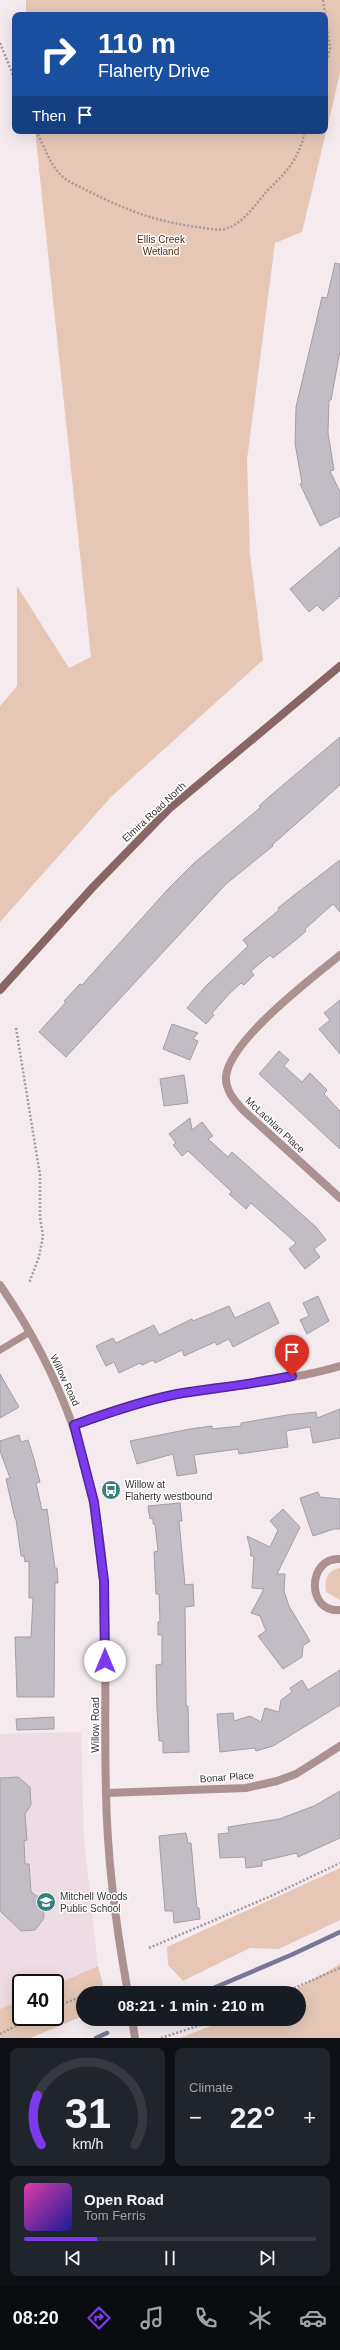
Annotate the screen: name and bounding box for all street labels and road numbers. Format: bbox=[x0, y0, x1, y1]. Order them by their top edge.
street label: Elmira Road North bbox=[120, 780, 188, 844]
street label: McLachlan Place bbox=[243, 1095, 307, 1155]
street label: Willow Road bbox=[48, 1352, 82, 1408]
street label: Willow Road bbox=[90, 1697, 101, 1753]
street label: Bonar Place bbox=[199, 1770, 255, 1784]

